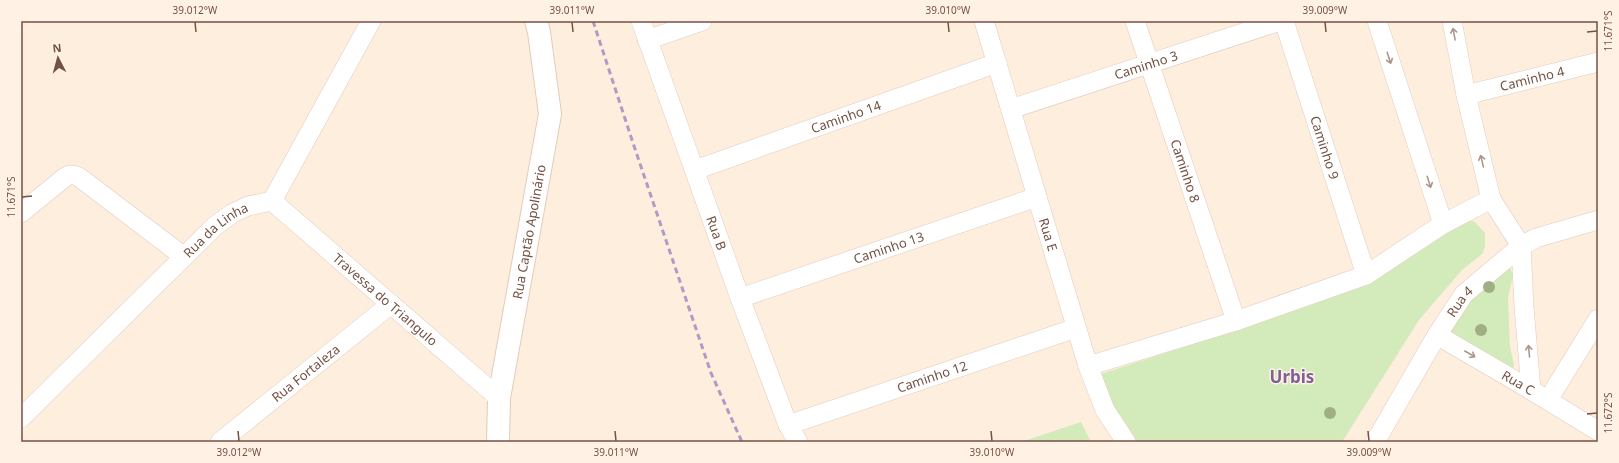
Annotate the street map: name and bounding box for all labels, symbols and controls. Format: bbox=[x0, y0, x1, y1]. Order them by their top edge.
text: 39.012°W bbox=[173, 3, 218, 17]
text: 39.011°W bbox=[550, 3, 595, 17]
text: 39.010°W bbox=[926, 3, 971, 17]
text: 39.009°W bbox=[1303, 3, 1348, 17]
text: 11.671°S bbox=[1601, 10, 1615, 52]
one-way arrow bbox=[1450, 28, 1458, 41]
north arrow bbox=[38, 38, 78, 78]
text: N bbox=[52, 40, 62, 55]
street label: Caminho 3 bbox=[1112, 46, 1180, 84]
one-way arrow bbox=[1386, 51, 1393, 64]
street label: Caminho 4 bbox=[1498, 62, 1567, 95]
street label: Caminho 14 bbox=[808, 96, 884, 137]
street label: Caminho 9 bbox=[1306, 113, 1344, 182]
street label: Caminho 8 bbox=[1166, 137, 1204, 205]
one-way arrow bbox=[1477, 155, 1485, 168]
street label: Rua Captão Apolinário bbox=[508, 163, 550, 300]
one-way arrow bbox=[1426, 175, 1434, 187]
text: 11.671°S bbox=[4, 176, 18, 218]
street label: Rua da Linha bbox=[179, 198, 251, 262]
street label: Rua B bbox=[702, 213, 731, 253]
street label: Rua E bbox=[1035, 216, 1062, 253]
street label: Caminho 13 bbox=[851, 227, 926, 268]
street label: Travessa do Triangulo bbox=[329, 249, 442, 350]
street label: Rua 4 bbox=[1442, 281, 1477, 321]
street label: Rua Fortaleza bbox=[268, 340, 343, 406]
one-way arrow bbox=[1525, 345, 1532, 358]
one-way arrow bbox=[1464, 351, 1476, 359]
street label: Caminho 12 bbox=[894, 356, 970, 397]
district label: Urbis bbox=[1270, 365, 1314, 388]
street label: Rua C bbox=[1498, 366, 1538, 399]
text: 11.672°S bbox=[1601, 392, 1615, 434]
text: 39.012°W bbox=[217, 445, 262, 459]
text: 39.011°W bbox=[594, 445, 639, 459]
text: 39.010°W bbox=[970, 445, 1015, 459]
text: 39.009°W bbox=[1347, 445, 1392, 459]

